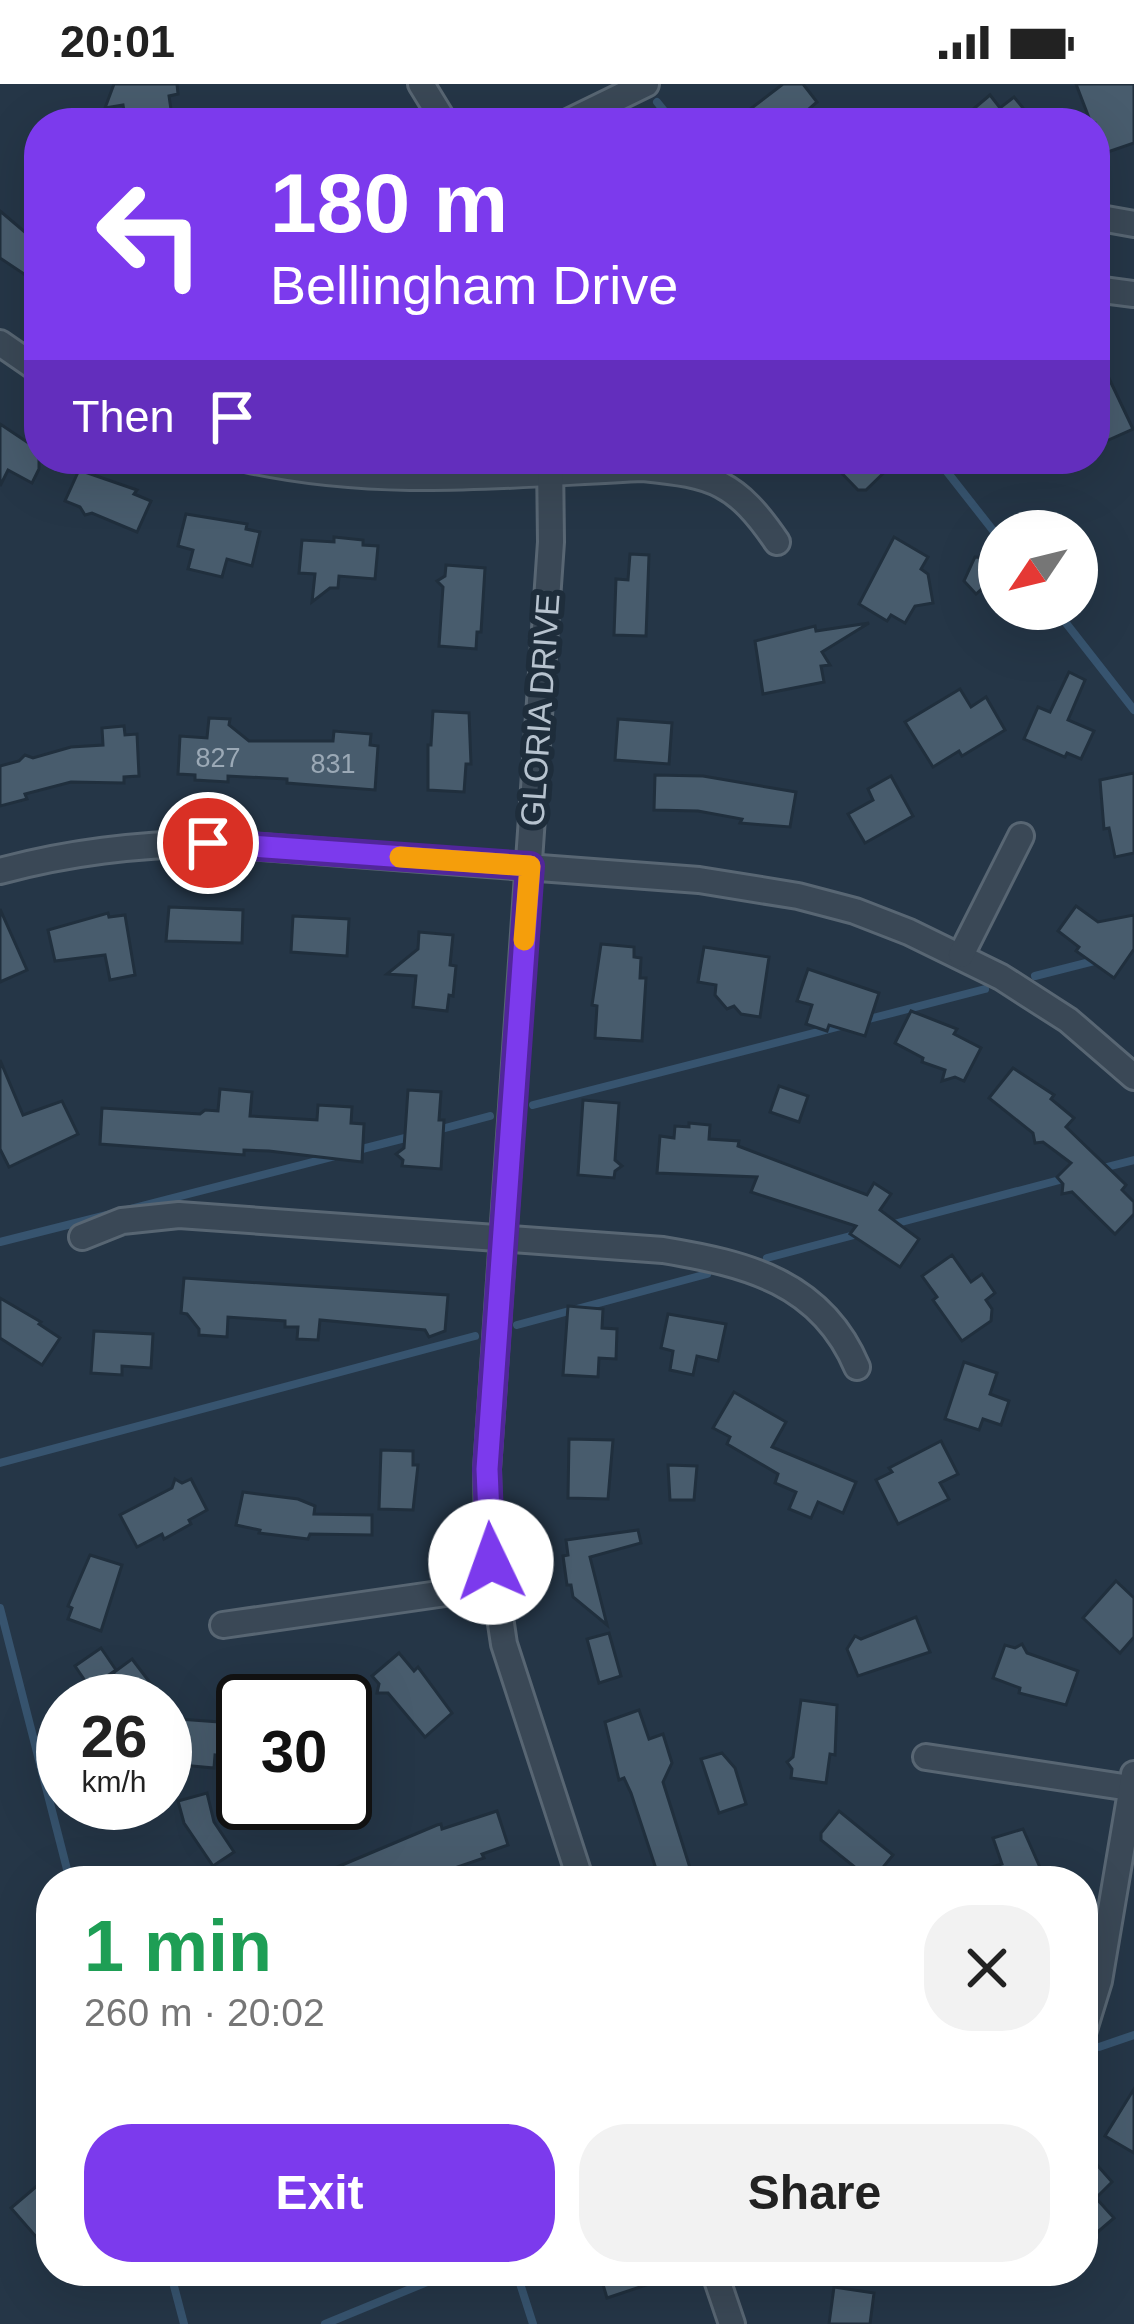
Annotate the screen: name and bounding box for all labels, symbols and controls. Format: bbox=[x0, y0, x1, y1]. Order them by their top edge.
text: 20:01 bbox=[60, 16, 175, 67]
icon: left bbox=[72, 156, 228, 312]
text: 180 m bbox=[270, 156, 508, 250]
text: Bellingham Drive bbox=[270, 255, 678, 315]
icon: arrive bbox=[199, 384, 265, 450]
text: Then bbox=[72, 391, 175, 442]
north arrow bbox=[978, 510, 1098, 630]
map controls bbox=[978, 510, 1098, 630]
street label: GLORIA DRIVE bbox=[513, 593, 567, 827]
house number: 827 bbox=[195, 743, 241, 773]
house number: 831 bbox=[310, 749, 356, 779]
pin bbox=[157, 792, 259, 894]
icon: arrive bbox=[175, 810, 241, 876]
position arrow bbox=[428, 1499, 554, 1625]
speed limit sign: 30 bbox=[216, 1674, 372, 1830]
text: 26 bbox=[81, 1703, 147, 1770]
text: km/h bbox=[81, 1765, 147, 1798]
button: close bbox=[924, 1905, 1050, 2031]
text: 1 min bbox=[84, 1906, 272, 1986]
text: 260 m · 20:02 bbox=[84, 1991, 325, 2034]
button: Exit bbox=[84, 2124, 555, 2262]
button: Share bbox=[579, 2124, 1050, 2262]

